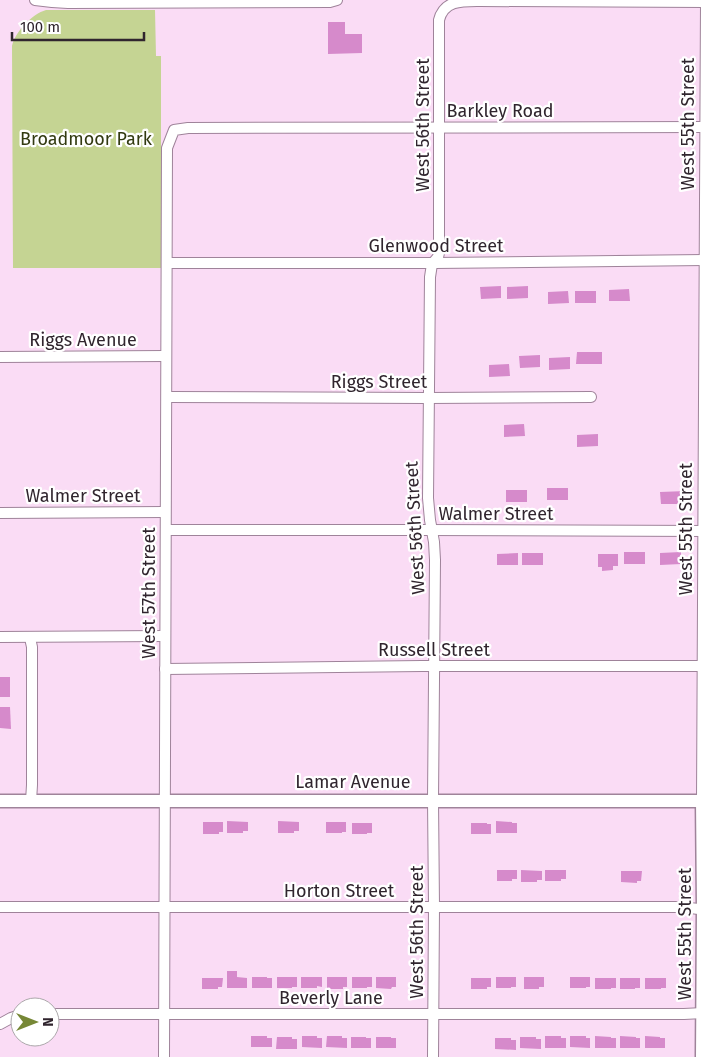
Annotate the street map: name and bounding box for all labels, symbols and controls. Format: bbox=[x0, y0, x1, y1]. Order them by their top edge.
scale bar bbox=[12, 10, 145, 42]
text: 100 m bbox=[20, 18, 60, 36]
street label: West 55th Street bbox=[677, 57, 699, 190]
street label: West 56th Street bbox=[412, 58, 434, 192]
street label: Barkley Road bbox=[447, 100, 553, 122]
park label: Broadmoor Park bbox=[20, 128, 153, 150]
street label: Glenwood Street bbox=[368, 235, 504, 257]
street label: Riggs Avenue bbox=[29, 329, 137, 351]
street label: Riggs Street bbox=[331, 371, 428, 393]
street label: West 56th Street bbox=[400, 460, 429, 595]
street label: West 55th Street bbox=[675, 462, 697, 595]
street label: Walmer Street bbox=[25, 485, 141, 507]
street label: Walmer Street bbox=[438, 503, 554, 525]
street label: West 57th Street bbox=[138, 527, 160, 659]
street label: Russell Street bbox=[378, 639, 490, 661]
street label: Lamar Avenue bbox=[295, 771, 411, 793]
street label: West 56th Street bbox=[406, 865, 428, 999]
street label: West 55th Street bbox=[674, 867, 696, 1000]
street label: Horton Street bbox=[284, 880, 395, 902]
street label: Beverly Lane bbox=[279, 987, 383, 1009]
north arrow bbox=[10, 997, 60, 1047]
text: N bbox=[39, 1017, 56, 1027]

